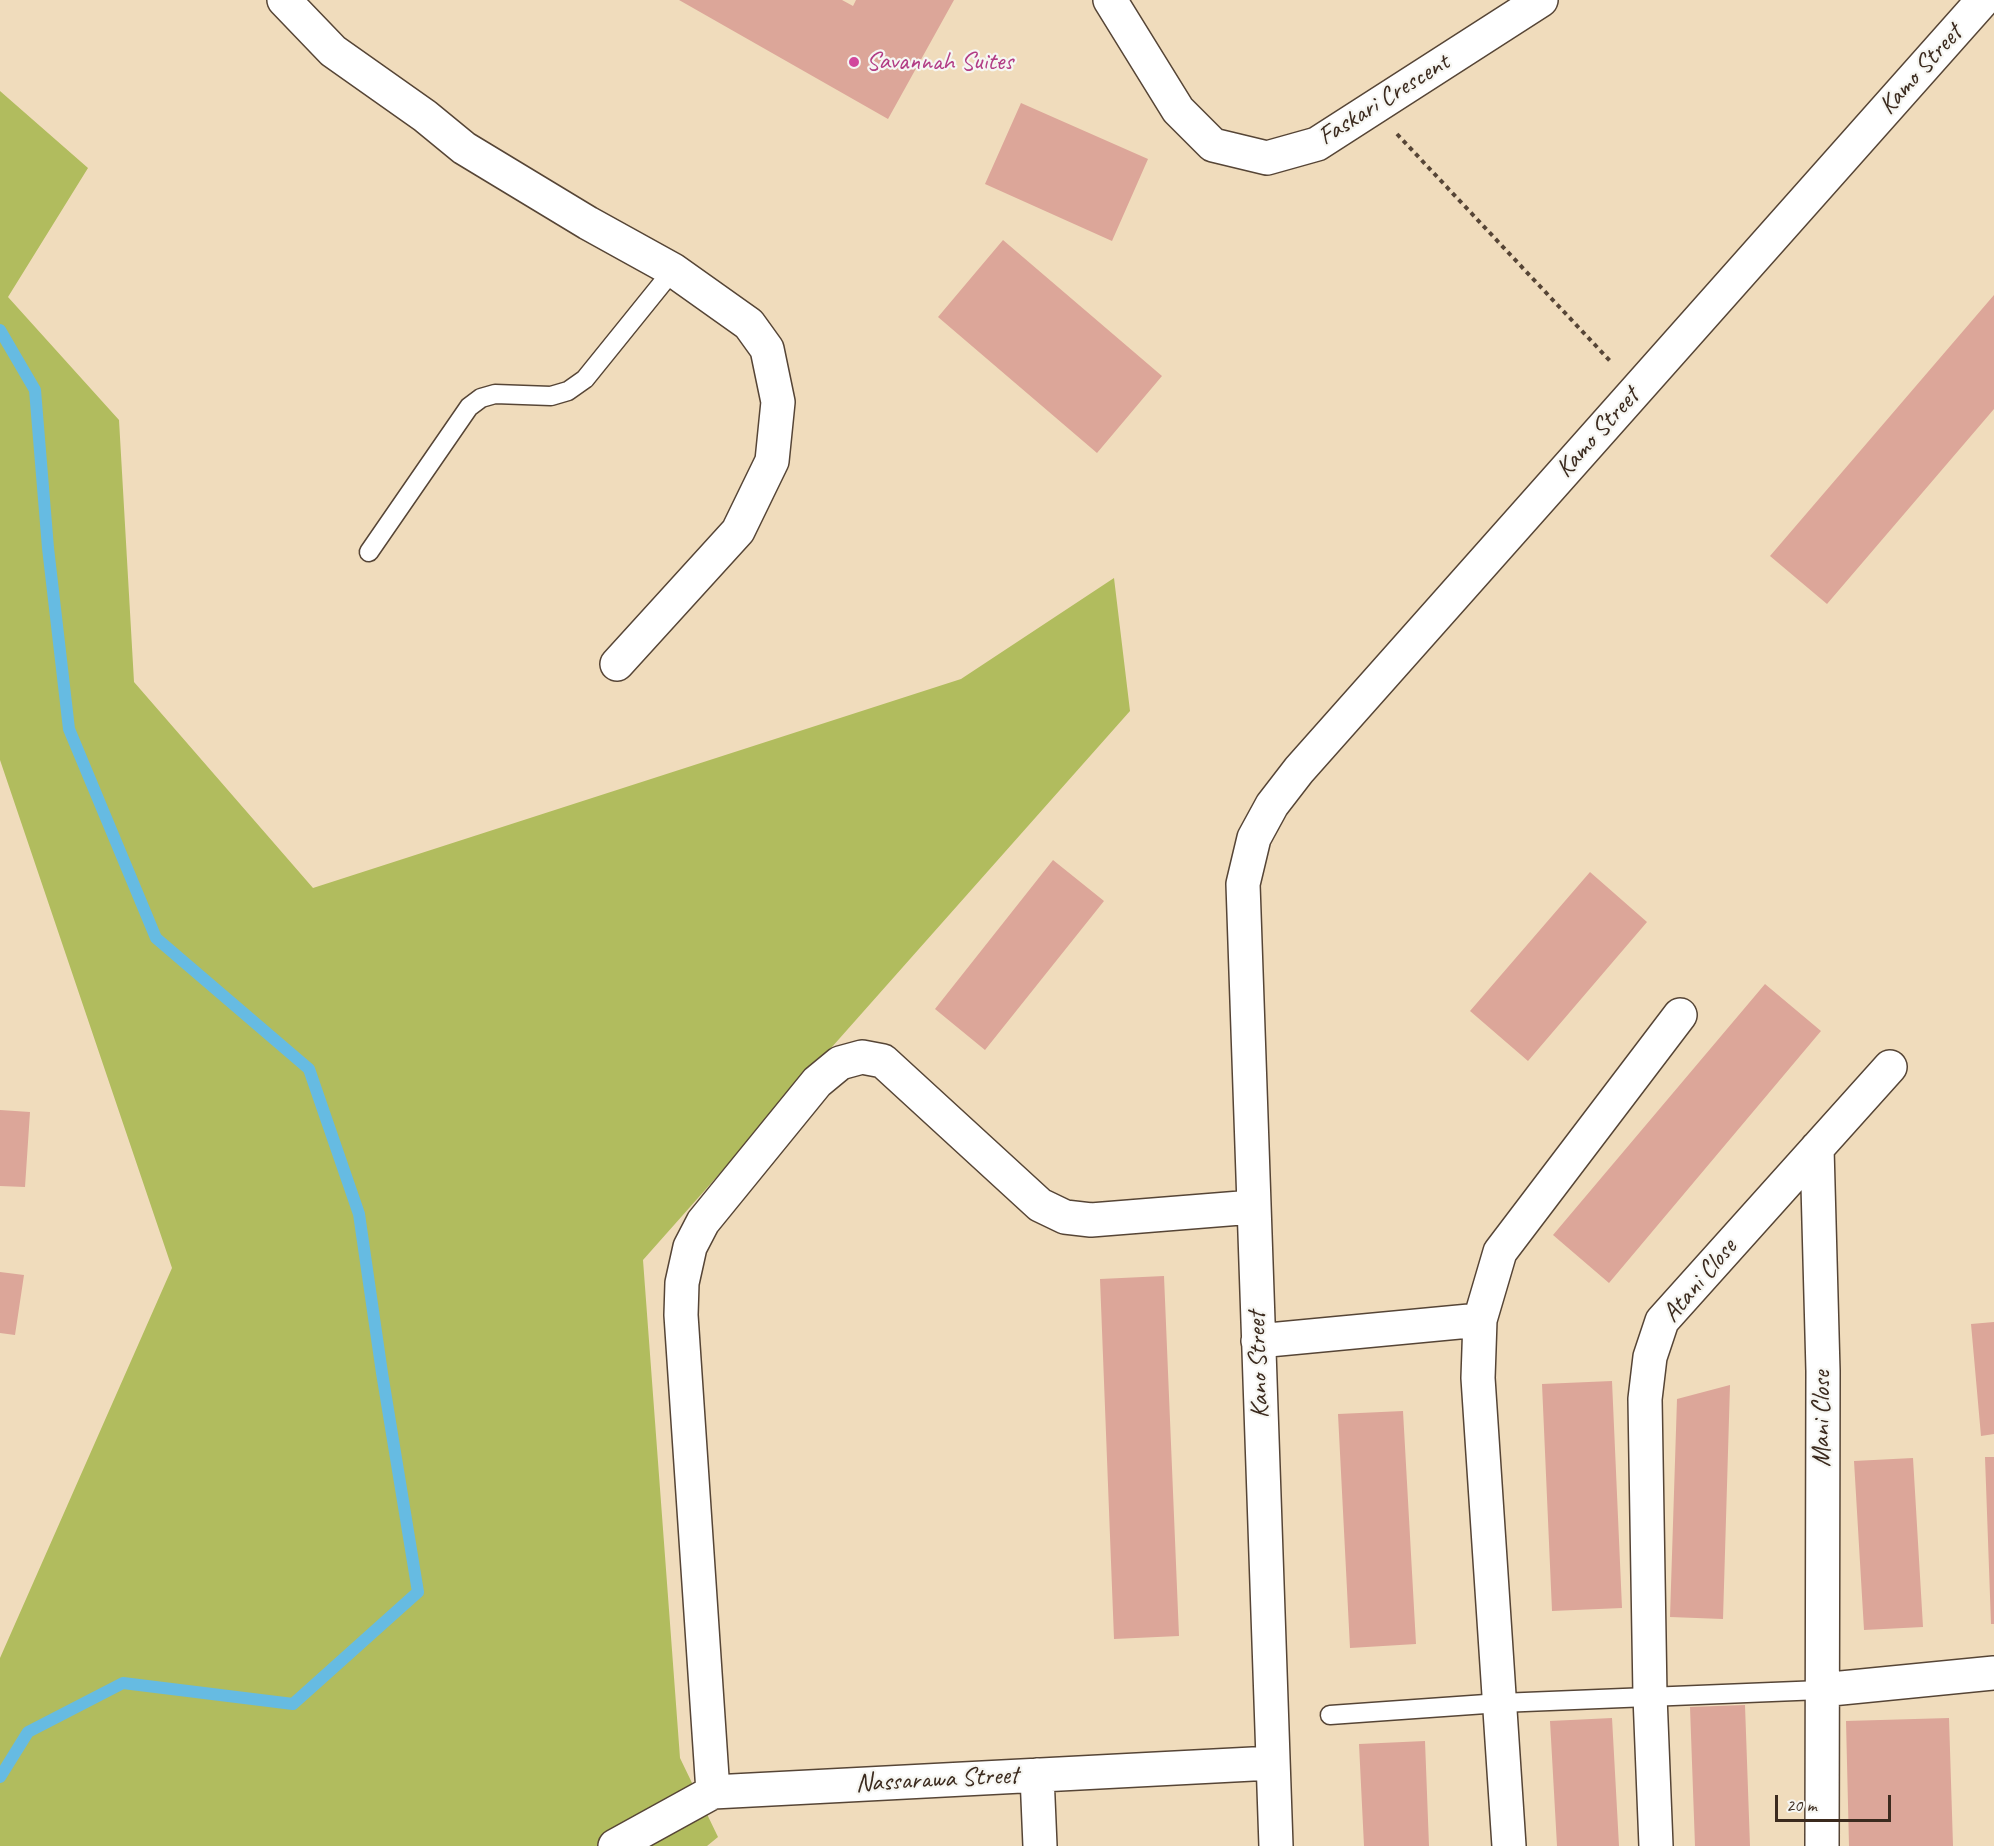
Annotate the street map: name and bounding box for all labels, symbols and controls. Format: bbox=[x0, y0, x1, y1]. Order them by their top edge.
street label: Kamo Street bbox=[1873, 19, 1969, 121]
place label: Savannah Suites bbox=[866, 46, 1013, 78]
street label: Faskari Crescent bbox=[1313, 47, 1455, 153]
marker: Savannah Suites bbox=[847, 55, 861, 69]
street label: Kamo Street bbox=[1550, 382, 1646, 484]
street label: Atani Close bbox=[1656, 1233, 1744, 1329]
street label: Kano Street bbox=[1242, 1311, 1276, 1419]
street label: Mani Close bbox=[1806, 1371, 1838, 1467]
street label: Nassarawa Street bbox=[855, 1760, 1019, 1800]
scale bar bbox=[1778, 1783, 1894, 1821]
text: 20 m bbox=[1786, 1794, 1817, 1816]

